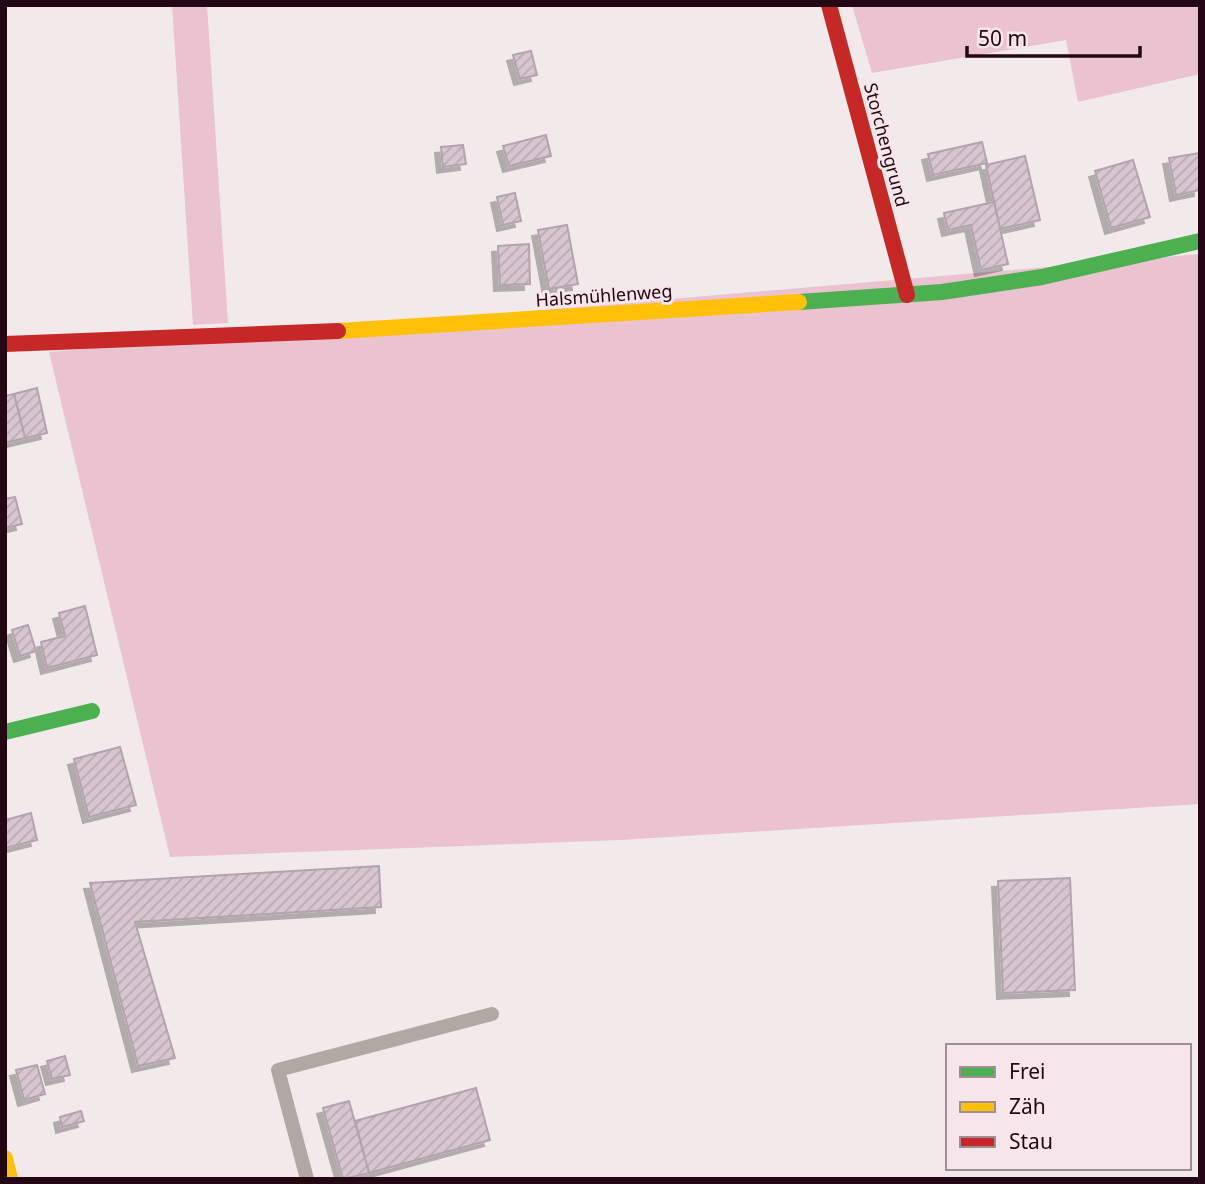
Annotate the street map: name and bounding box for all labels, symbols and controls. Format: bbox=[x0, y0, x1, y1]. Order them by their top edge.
scale bar bbox=[967, 14, 1140, 58]
text: 50 m bbox=[978, 24, 1027, 52]
street label: Storchengrund bbox=[859, 80, 915, 209]
street label: Halsmühlenweg bbox=[535, 278, 673, 312]
legend bbox=[946, 1044, 1191, 1170]
text: Frei bbox=[1009, 1057, 1045, 1085]
text: Zäh bbox=[1009, 1092, 1046, 1120]
text: Stau bbox=[1009, 1127, 1053, 1155]

